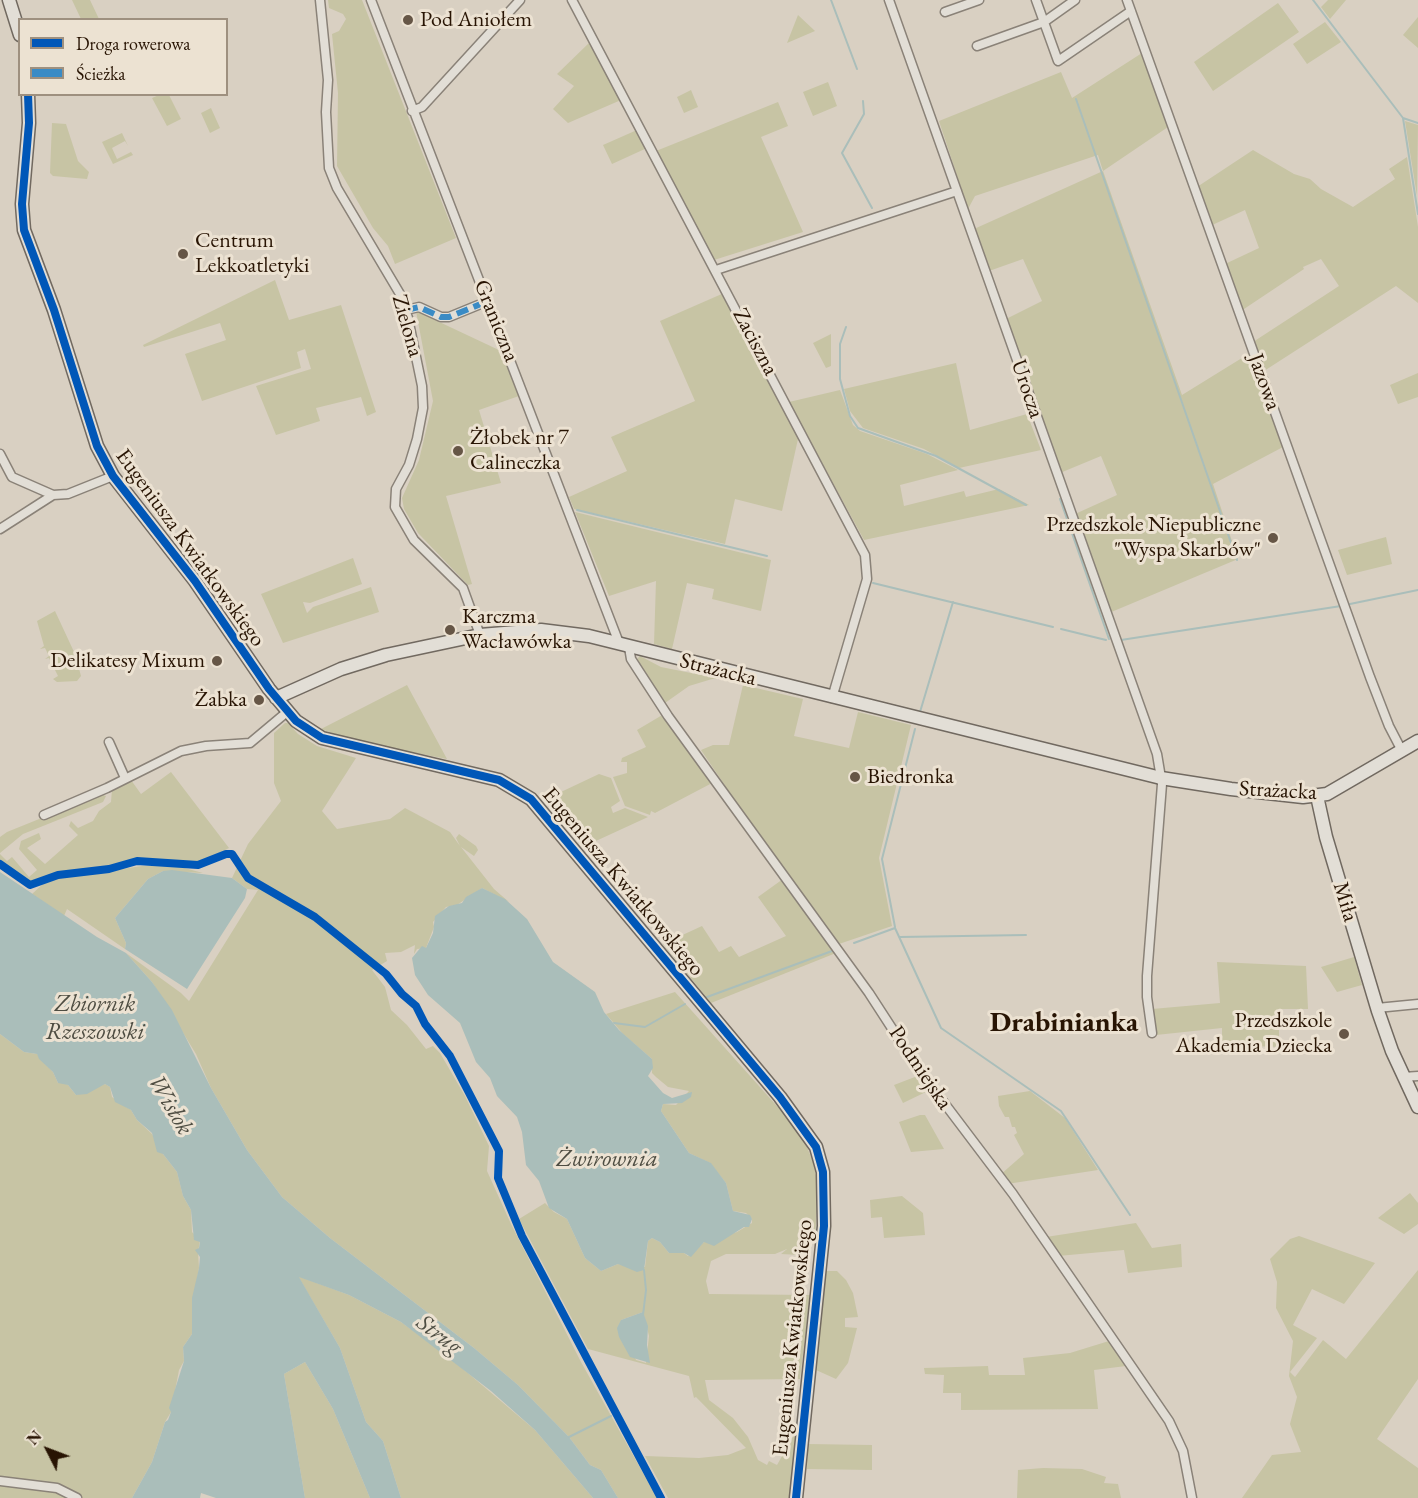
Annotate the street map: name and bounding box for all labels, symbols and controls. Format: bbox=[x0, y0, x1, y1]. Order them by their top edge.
place label: Pod Aniołem bbox=[420, 7, 532, 33]
marker: Pod Aniołem bbox=[401, 13, 415, 27]
legend bbox=[18, 18, 228, 96]
text: Droga rowerowa bbox=[76, 32, 191, 55]
text: Ścieżka bbox=[76, 62, 126, 85]
place label: Centrum Lekkoatletyki bbox=[195, 228, 309, 280]
marker: Centrum Lekkoatletyki bbox=[176, 247, 190, 261]
street label: Graniczna bbox=[468, 276, 524, 366]
street label: Zielona bbox=[386, 292, 428, 360]
street label: Zaciszna bbox=[726, 304, 784, 380]
street label: Jazowa bbox=[1242, 350, 1286, 414]
street label: Urocza bbox=[1005, 356, 1049, 422]
place label: Żłobek nr 7 Calineczka bbox=[470, 425, 569, 476]
street label: Eugeniusza Kwiatkowskiego bbox=[109, 444, 271, 652]
marker: Żłobek nr 7 Calineczka bbox=[451, 444, 465, 458]
place label: Przedszkole Niepubliczne "Wyspa Skarbów" bbox=[1046, 512, 1261, 564]
marker: Przedszkole Niepubliczne "Wyspa Skarbów" bbox=[1266, 531, 1280, 545]
place label: Karczma Wacławówka bbox=[462, 604, 571, 656]
marker: Karczma Wacławówka bbox=[443, 623, 457, 637]
place label: Delikatesy Mixum bbox=[50, 648, 205, 674]
street label: Strażacka bbox=[677, 648, 759, 692]
marker: Delikatesy Mixum bbox=[210, 654, 224, 668]
place label: Żabka bbox=[195, 687, 247, 713]
marker: Żabka bbox=[252, 693, 266, 707]
place label: Biedronka bbox=[867, 764, 954, 790]
marker: Biedronka bbox=[848, 770, 862, 784]
street label: Strażacka bbox=[1238, 776, 1318, 806]
street label: Eugeniusza Kwiatkowskiego bbox=[536, 782, 710, 982]
street label: Miła bbox=[1327, 879, 1363, 925]
water label: Zbiornik Rzeszowski bbox=[45, 990, 145, 1046]
district label: Drabinianka bbox=[990, 1006, 1138, 1040]
place label: Przedszkole Akademia Dziecka bbox=[1176, 1008, 1332, 1060]
street label: Podmiejska bbox=[882, 1021, 958, 1115]
marker: Przedszkole Akademia Dziecka bbox=[1337, 1027, 1351, 1041]
water label: Wisłok bbox=[141, 1070, 199, 1140]
water label: Żwirownia bbox=[556, 1145, 658, 1173]
street label: Eugeniusza Kwiatkowskiego bbox=[767, 1218, 819, 1458]
water label: Strug bbox=[411, 1309, 467, 1361]
north arrow bbox=[18, 1420, 78, 1480]
text: N bbox=[22, 1426, 46, 1449]

